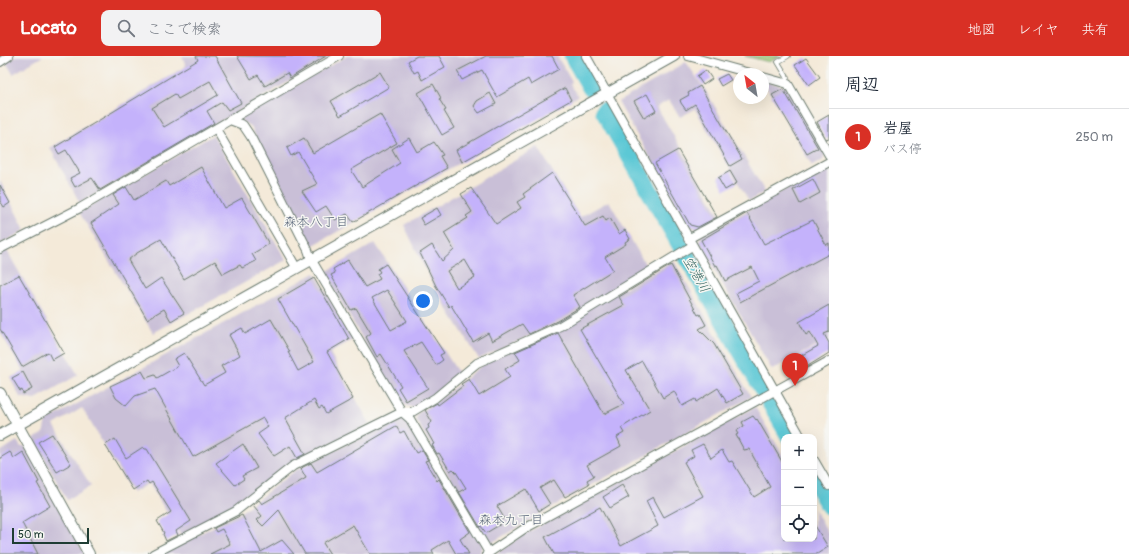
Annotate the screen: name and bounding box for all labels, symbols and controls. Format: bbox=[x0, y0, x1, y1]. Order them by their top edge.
search box bbox=[101, 10, 381, 46]
text: Locato bbox=[20, 16, 77, 40]
icon: search bbox=[115, 17, 137, 39]
text: ここで検索 bbox=[147, 20, 222, 39]
text: 地図 bbox=[968, 21, 996, 38]
text: レイヤ bbox=[1018, 21, 1059, 38]
text: 共有 bbox=[1081, 21, 1109, 38]
north arrow bbox=[733, 68, 769, 104]
text: 周辺 bbox=[845, 74, 879, 95]
text: 岩屋 bbox=[883, 119, 913, 138]
text: 1 bbox=[855, 129, 861, 145]
text: 250 m bbox=[1075, 129, 1113, 145]
text: バス停 bbox=[883, 141, 922, 157]
district label: 森本八丁目 bbox=[283, 214, 349, 230]
water label: 空港川 bbox=[679, 254, 713, 295]
your location bbox=[413, 291, 433, 311]
pin: 1 bbox=[782, 353, 808, 386]
map controls bbox=[781, 434, 817, 542]
button: + bbox=[781, 434, 817, 470]
button: − bbox=[781, 470, 817, 506]
button: locate bbox=[781, 506, 817, 542]
district label: 森本九丁目 bbox=[478, 512, 544, 528]
scale bar bbox=[12, 526, 89, 545]
text: 50 m bbox=[18, 528, 44, 541]

